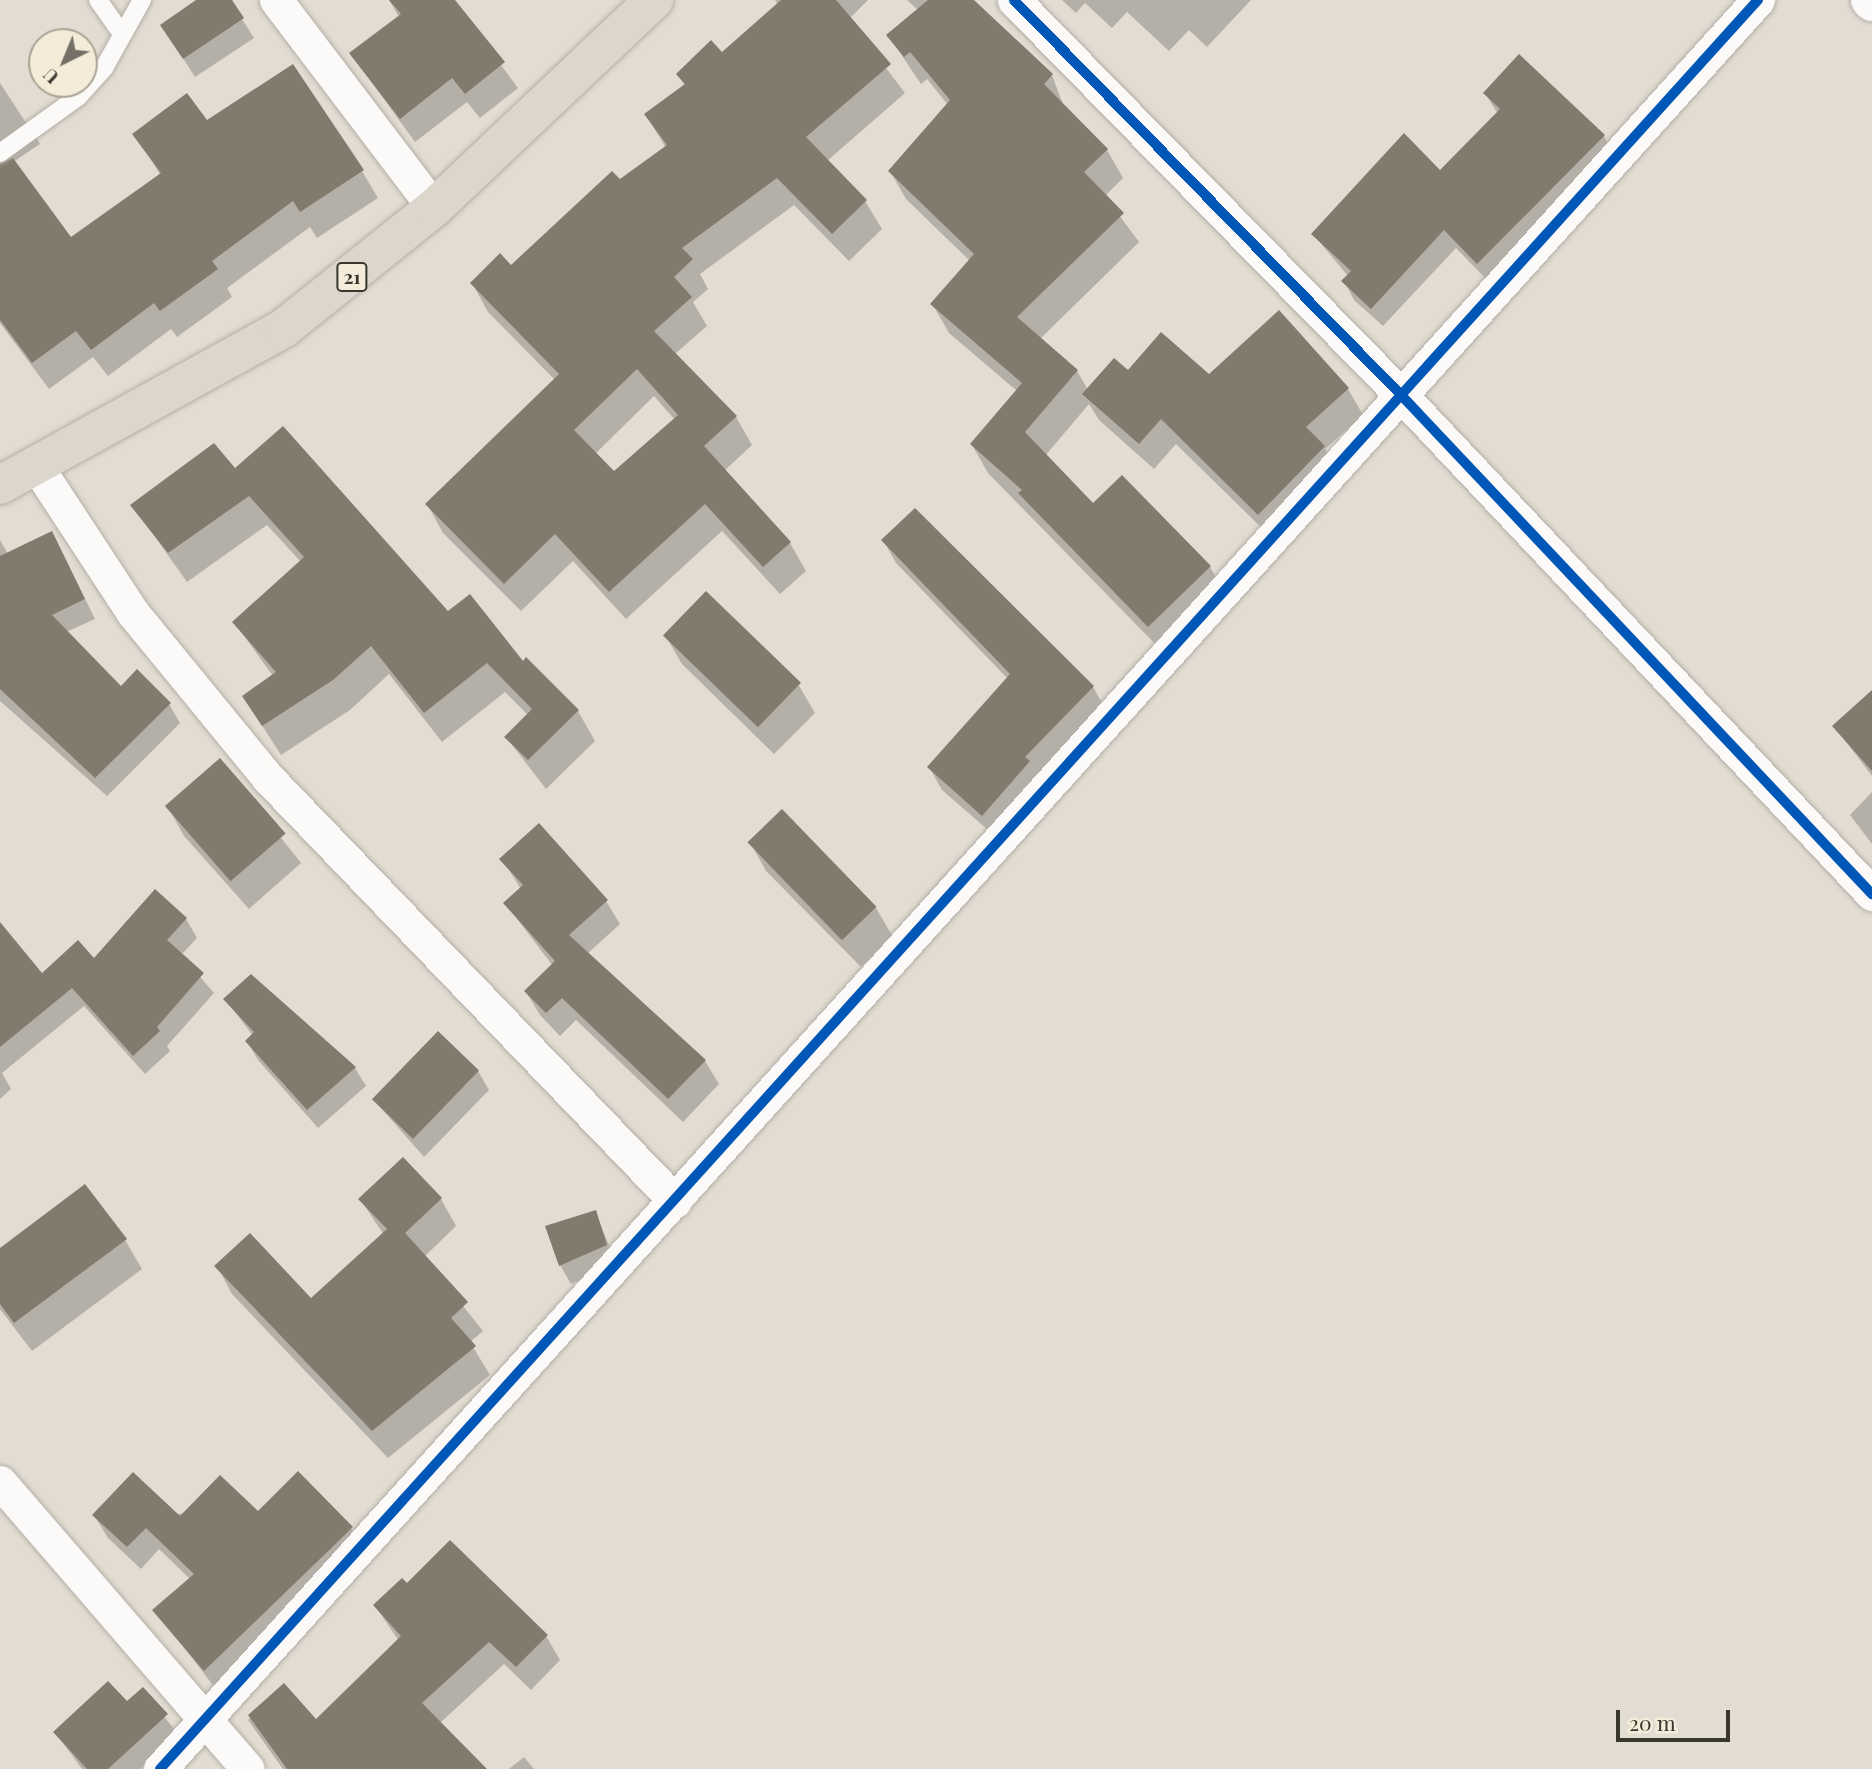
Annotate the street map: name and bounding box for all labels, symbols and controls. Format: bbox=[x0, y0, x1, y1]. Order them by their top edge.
north arrow bbox=[28, 28, 98, 98]
text: U bbox=[36, 63, 64, 91]
road number: 21 bbox=[336, 262, 368, 292]
scale bar bbox=[1620, 1696, 1734, 1740]
text: 20 m bbox=[1629, 1708, 1676, 1736]

